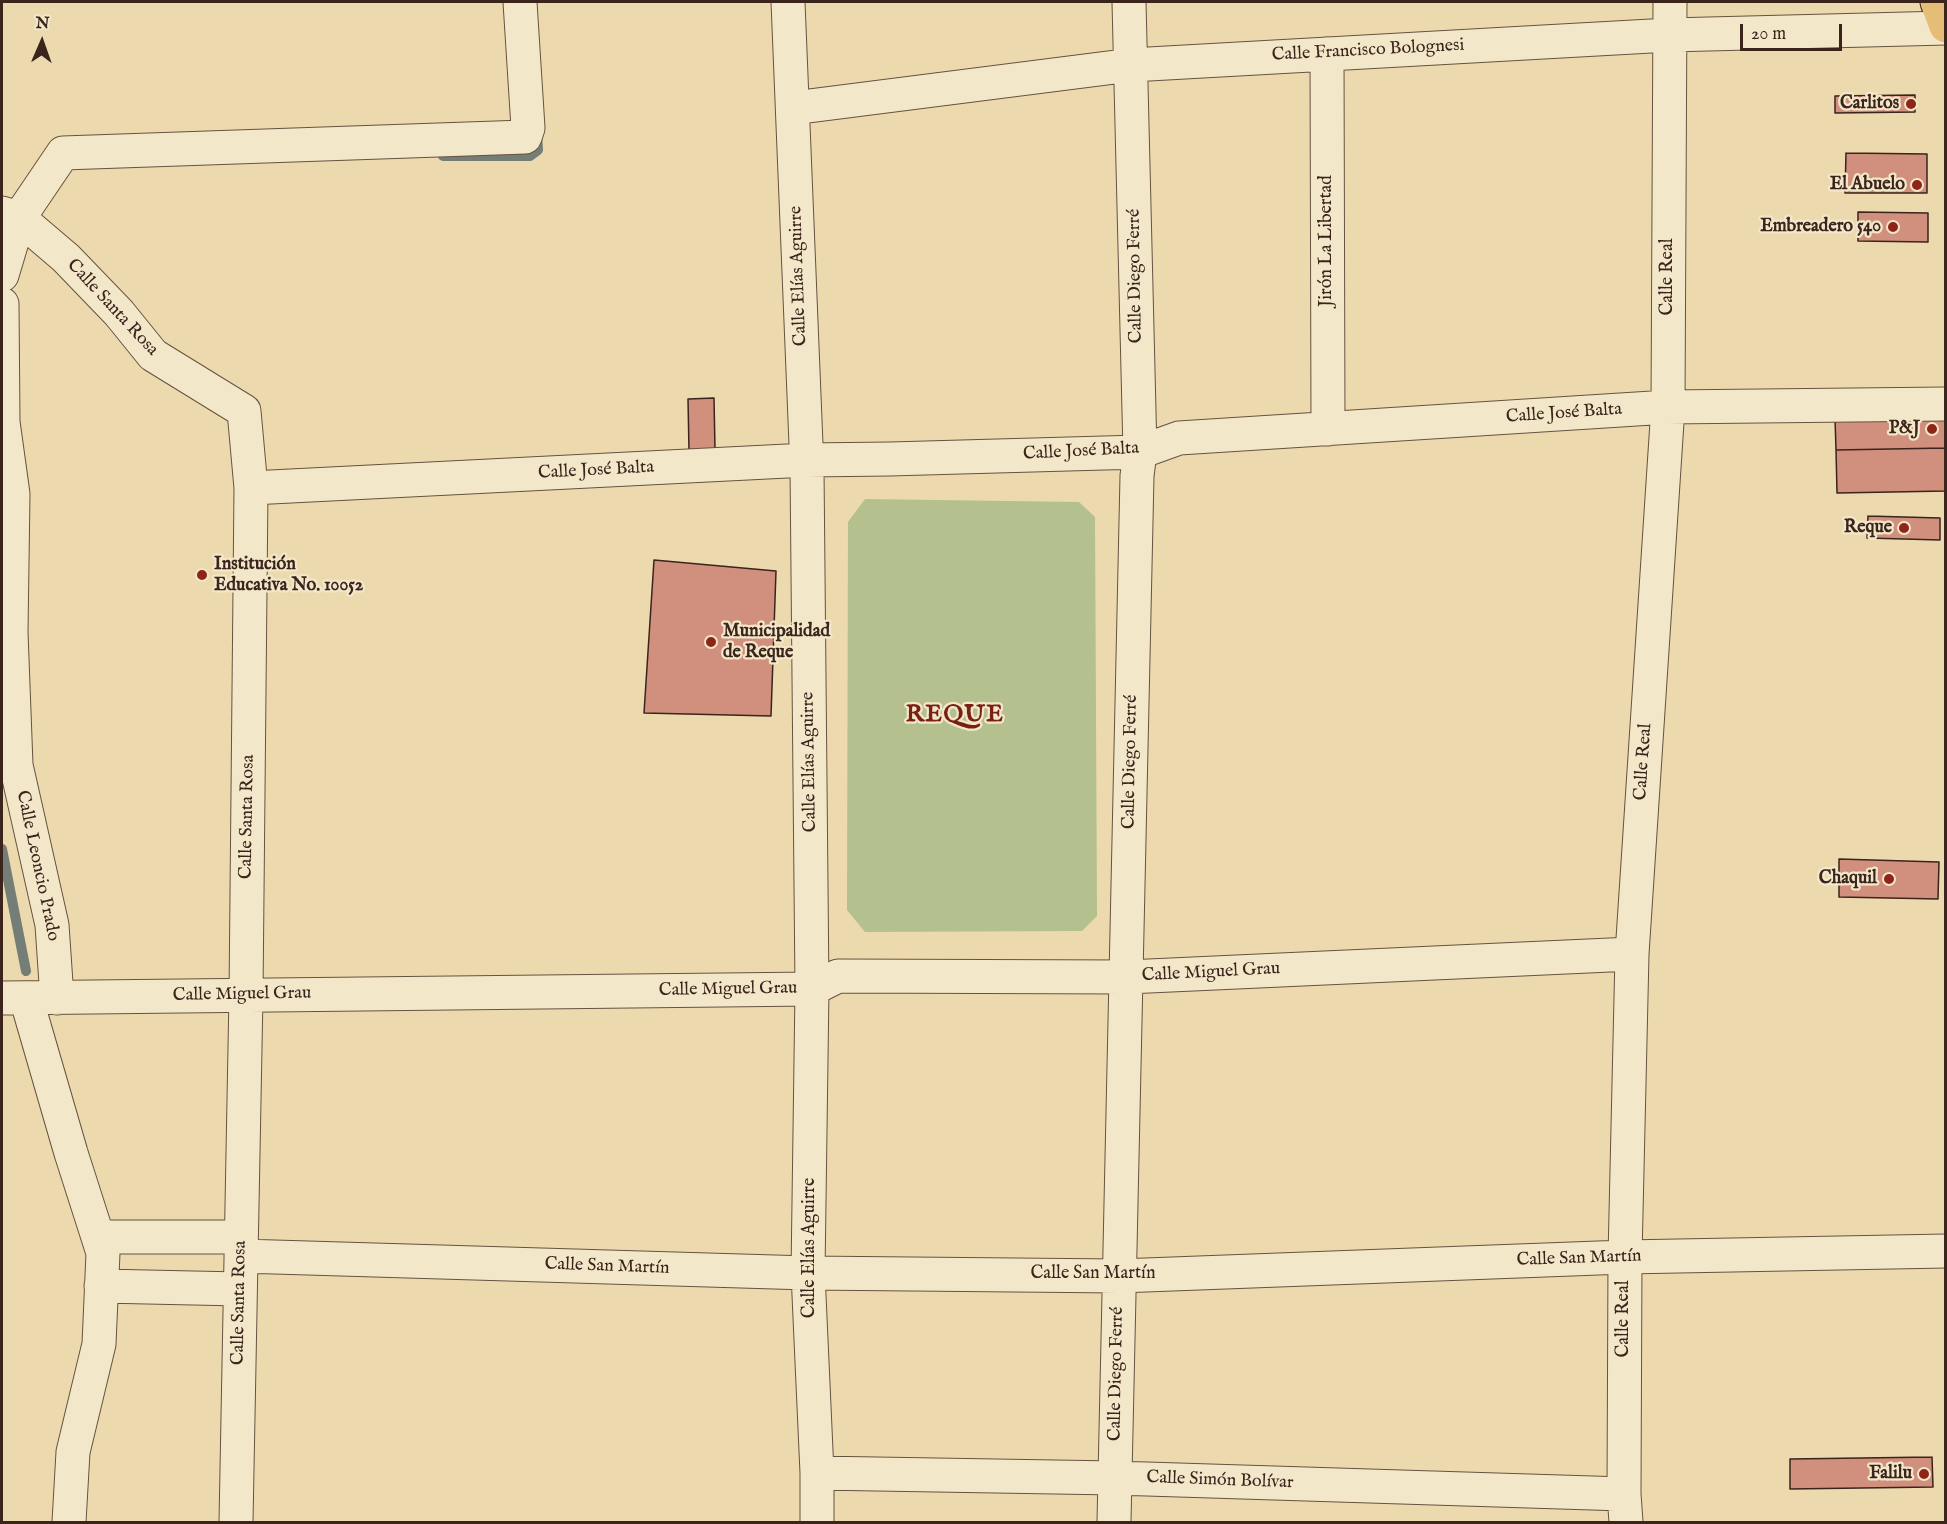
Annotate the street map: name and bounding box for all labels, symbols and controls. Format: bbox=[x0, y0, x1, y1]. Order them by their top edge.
north arrow bbox=[12, 12, 72, 72]
scale bar bbox=[1743, 12, 1845, 50]
text: N bbox=[35, 14, 50, 34]
text: 20 m bbox=[1751, 23, 1786, 46]
street label: Calle Francisco Bolognesi bbox=[1271, 35, 1465, 67]
place label: Carlitos bbox=[1840, 93, 1899, 115]
marker: Carlitos bbox=[1904, 97, 1918, 111]
place label: El Abuelo bbox=[1830, 174, 1905, 196]
street label: Jirón La Libertad bbox=[1316, 175, 1338, 307]
marker: El Abuelo bbox=[1910, 178, 1924, 192]
street label: Calle Elías Aguirre bbox=[786, 205, 812, 347]
street label: Calle Diego Ferré bbox=[1124, 209, 1148, 343]
place label: Embreadero 540 bbox=[1760, 216, 1881, 238]
marker: Embreadero 540 bbox=[1886, 220, 1900, 234]
street label: Calle Real bbox=[1657, 238, 1679, 316]
street label: Calle Santa Rosa bbox=[62, 255, 162, 361]
street label: Calle José Balta bbox=[1505, 399, 1623, 429]
place label: P&J bbox=[1889, 418, 1920, 440]
marker: P&J bbox=[1925, 422, 1939, 436]
street label: Calle José Balta bbox=[1022, 438, 1140, 466]
street label: Calle José Balta bbox=[537, 457, 655, 485]
place label: Reque bbox=[1844, 517, 1892, 539]
marker: Reque bbox=[1897, 521, 1911, 535]
place label: Institución Educativa No. 10052 bbox=[214, 554, 363, 596]
marker: Institución Educativa No. 10052 bbox=[195, 568, 209, 582]
place label: Municipalidad de Reque bbox=[723, 621, 830, 664]
marker: Municipalidad de Reque bbox=[704, 635, 718, 649]
street label: Calle Elías Aguirre bbox=[798, 692, 822, 832]
street label: Calle Diego Ferré bbox=[1119, 695, 1143, 829]
district label: REQUE bbox=[906, 702, 1004, 730]
street label: Calle Real bbox=[1631, 723, 1657, 801]
street label: Calle Santa Rosa bbox=[236, 755, 260, 879]
street label: Calle Leoncio Prado bbox=[11, 789, 63, 943]
place label: Chaquil bbox=[1819, 868, 1877, 890]
marker: Chaquil bbox=[1882, 872, 1896, 886]
street label: Calle Miguel Grau bbox=[1141, 959, 1281, 987]
street label: Calle Miguel Grau bbox=[659, 978, 797, 1002]
street label: Calle Miguel Grau bbox=[173, 983, 311, 1007]
street label: Calle Elías Aguirre bbox=[799, 1178, 821, 1318]
street label: Calle Santa Rosa bbox=[228, 1241, 252, 1365]
street label: Calle San Martín bbox=[1516, 1246, 1642, 1272]
street label: Calle San Martín bbox=[544, 1254, 670, 1280]
street label: Calle San Martín bbox=[1030, 1263, 1156, 1285]
street label: Calle Real bbox=[1613, 1280, 1635, 1358]
street label: Calle Diego Ferré bbox=[1105, 1307, 1129, 1441]
place label: Falilu bbox=[1869, 1463, 1912, 1485]
marker: Falilu bbox=[1917, 1467, 1931, 1481]
street label: Calle Simón Bolívar bbox=[1146, 1468, 1294, 1494]

